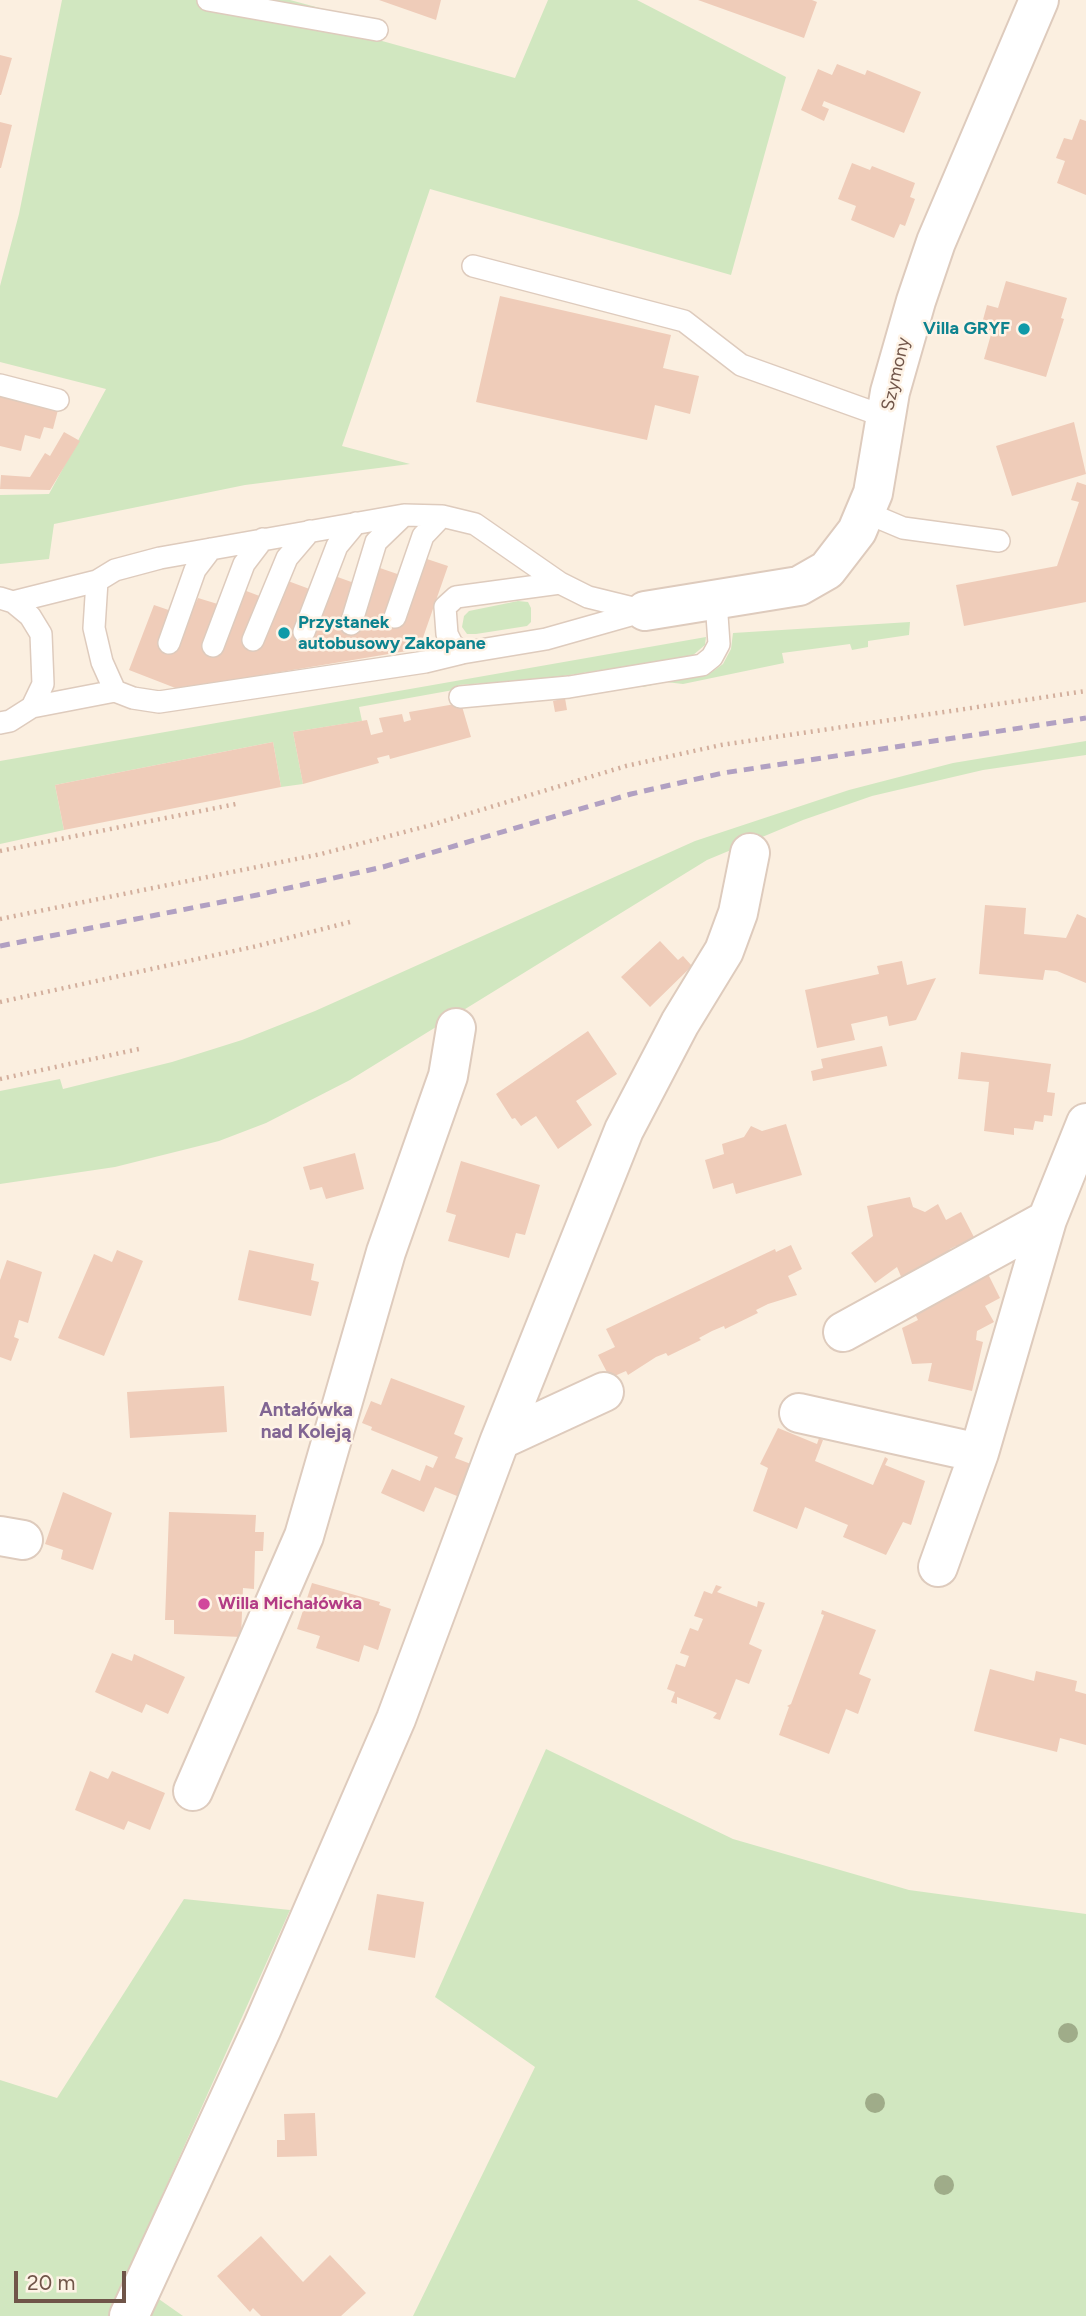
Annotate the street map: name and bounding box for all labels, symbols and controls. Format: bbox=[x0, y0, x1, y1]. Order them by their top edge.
place label: Villa GRYF bbox=[923, 318, 1010, 340]
marker: Villa GRYF bbox=[1016, 321, 1032, 337]
street label: Szymony bbox=[877, 335, 915, 413]
place label: Przystanek autobusowy Zakopane bbox=[298, 612, 486, 654]
marker: Przystanek autobusowy Zakopane bbox=[276, 625, 292, 641]
district label: Antałówka nad Koleją bbox=[259, 1399, 353, 1443]
place label: Willa Michałówka bbox=[218, 1593, 362, 1615]
marker: Willa Michałówka bbox=[196, 1596, 212, 1612]
scale bar bbox=[18, 2256, 130, 2300]
text: 20 m bbox=[27, 2270, 75, 2295]

